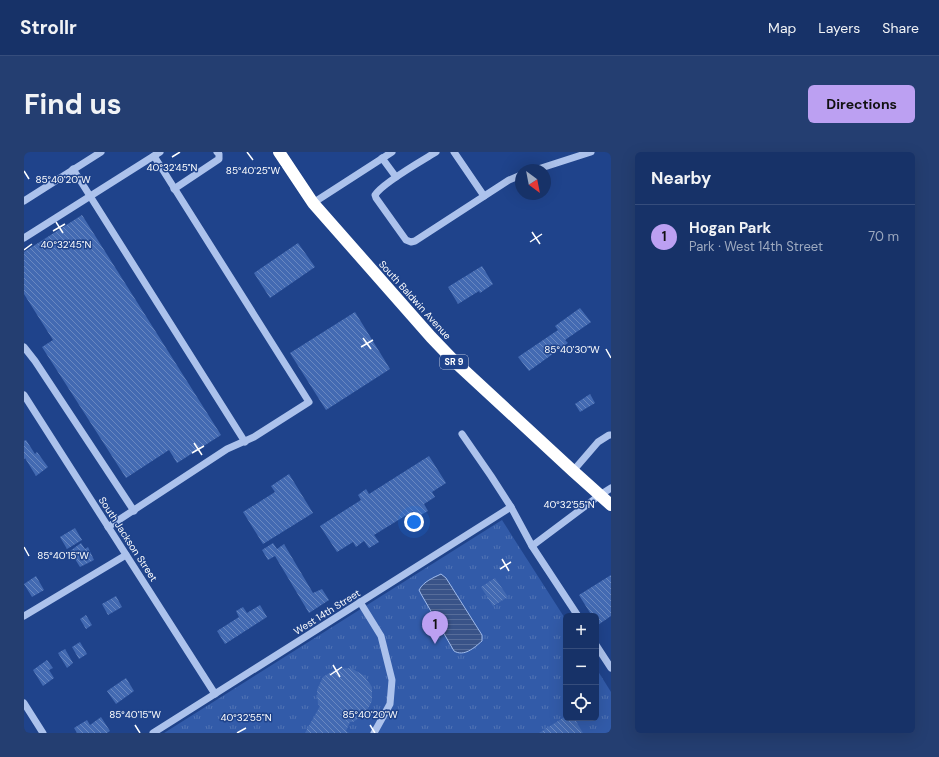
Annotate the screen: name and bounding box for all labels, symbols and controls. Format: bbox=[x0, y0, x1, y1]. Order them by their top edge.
text: Strollr bbox=[20, 15, 77, 40]
text: Map bbox=[768, 19, 796, 37]
text: Layers bbox=[818, 19, 860, 37]
text: Share bbox=[882, 19, 919, 37]
button: Directions bbox=[808, 85, 915, 123]
text: Find us bbox=[24, 86, 122, 123]
text: 40°32'45"N bbox=[147, 161, 198, 174]
text: 85°40'25"W bbox=[226, 164, 281, 177]
north arrow bbox=[515, 164, 551, 200]
text: Nearby bbox=[651, 167, 711, 189]
text: 85°40'20"W bbox=[35, 173, 91, 186]
text: Hogan Park bbox=[689, 218, 771, 238]
text: 1 bbox=[662, 228, 666, 245]
text: 70 m bbox=[868, 228, 899, 245]
text: 40°32'45"N bbox=[41, 238, 92, 251]
text: Park · West 14th Street bbox=[689, 238, 823, 255]
street label: South Baldwin Avenue bbox=[376, 258, 454, 343]
text: 85°40'30"W bbox=[544, 343, 600, 356]
road number: SR 9 bbox=[440, 355, 468, 369]
street label: South Jackson Street bbox=[96, 494, 160, 584]
text: 40°32'55"N bbox=[543, 498, 595, 511]
your location bbox=[404, 512, 424, 532]
text: 85°40'15"W bbox=[37, 549, 89, 562]
street label: West 14th Street bbox=[291, 586, 363, 638]
pin: 1 bbox=[422, 611, 448, 644]
map controls bbox=[563, 613, 599, 721]
button: + bbox=[563, 613, 599, 649]
button: − bbox=[563, 649, 599, 685]
button: locate bbox=[563, 685, 599, 721]
text: 85°40'15"W bbox=[109, 708, 161, 721]
text: 85°40'20"W bbox=[342, 708, 398, 721]
text: 40°32'55"N bbox=[220, 711, 272, 724]

